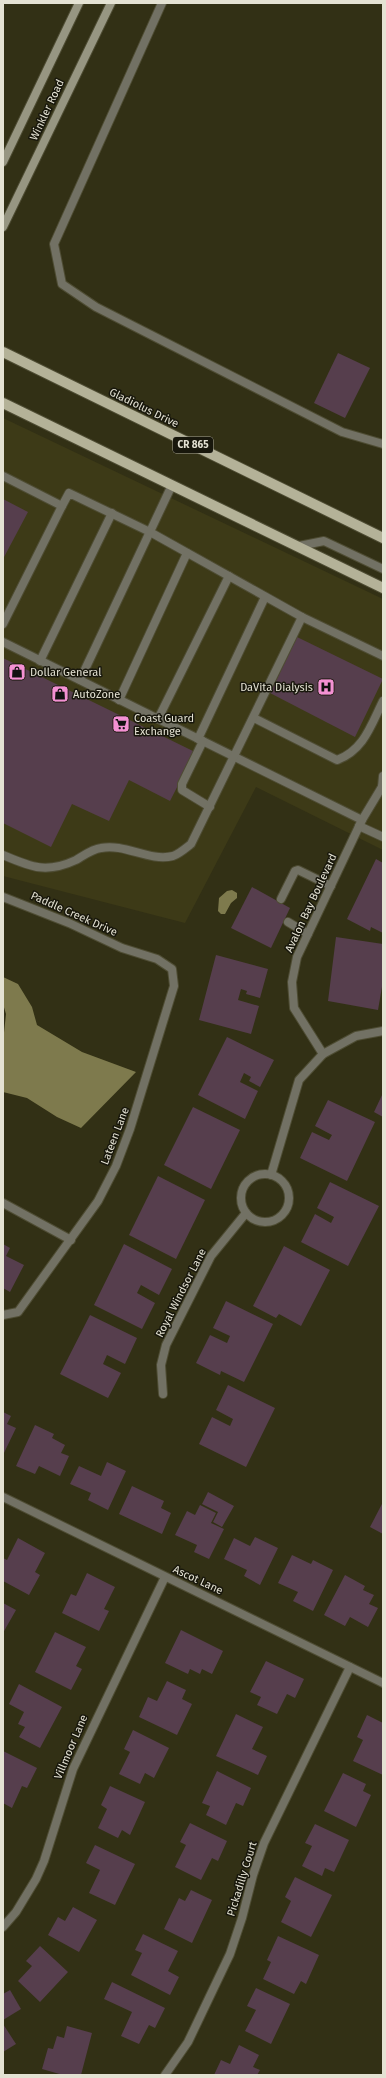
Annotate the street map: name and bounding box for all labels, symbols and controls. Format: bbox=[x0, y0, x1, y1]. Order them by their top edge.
street label: Winkler Road bbox=[27, 77, 67, 143]
street label: Gladiolus Drive bbox=[107, 386, 181, 430]
road number: CR 865 bbox=[173, 437, 213, 453]
shop icon: Dollar General bbox=[7, 662, 27, 682]
place label: Dollar General bbox=[30, 666, 101, 679]
hospital icon: DaVita Dialysis bbox=[316, 677, 336, 697]
place label: DaVita Dialysis bbox=[240, 681, 313, 694]
shop icon: AutoZone bbox=[50, 684, 70, 704]
place label: AutoZone bbox=[73, 688, 120, 701]
place label: Coast Guard Exchange bbox=[134, 712, 194, 738]
supermarket icon: Coast Guard Exchange bbox=[111, 714, 131, 734]
street label: Avalon Bay Boulevard bbox=[282, 852, 340, 954]
street label: Paddle Creek Drive bbox=[29, 889, 119, 939]
street label: Lateen Lane bbox=[98, 1106, 132, 1166]
street label: Royal Windsor Lane bbox=[153, 1246, 209, 1340]
street label: Ascot Lane bbox=[171, 1563, 225, 1597]
street label: Villmoor Lane bbox=[52, 1713, 90, 1781]
street label: Pickadilly Court bbox=[224, 1840, 260, 1918]

